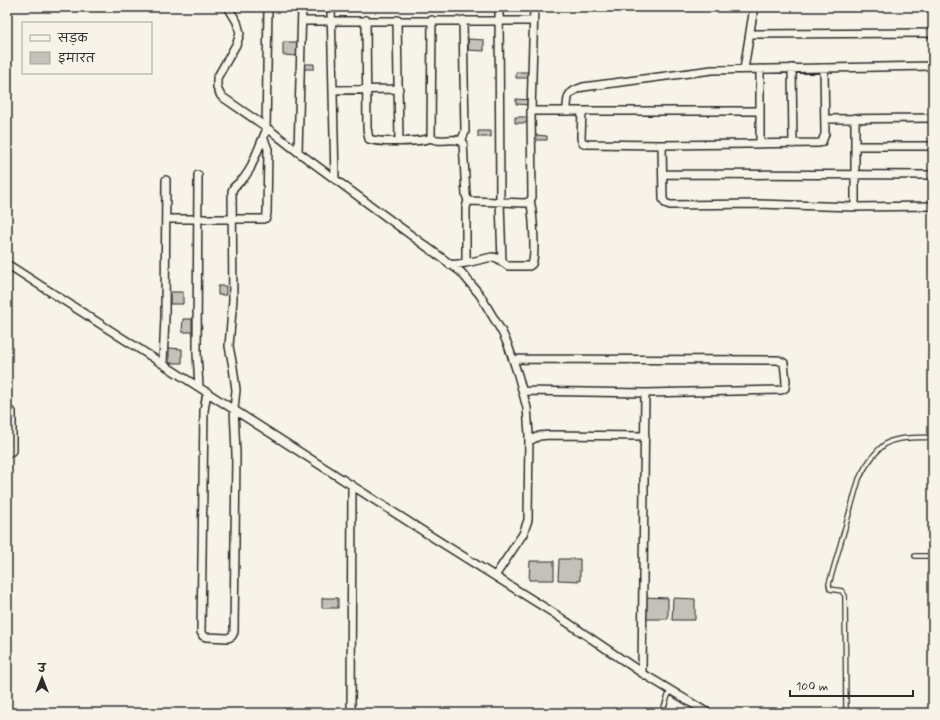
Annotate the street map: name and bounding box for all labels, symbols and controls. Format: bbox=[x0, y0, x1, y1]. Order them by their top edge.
legend bbox=[22, 22, 152, 74]
text: सड़क bbox=[57, 31, 89, 47]
text: इमारत bbox=[58, 51, 96, 67]
north arrow bbox=[22, 658, 62, 698]
text: उ bbox=[37, 662, 47, 676]
scale bar bbox=[790, 672, 913, 698]
text: 100 m bbox=[796, 679, 828, 695]

